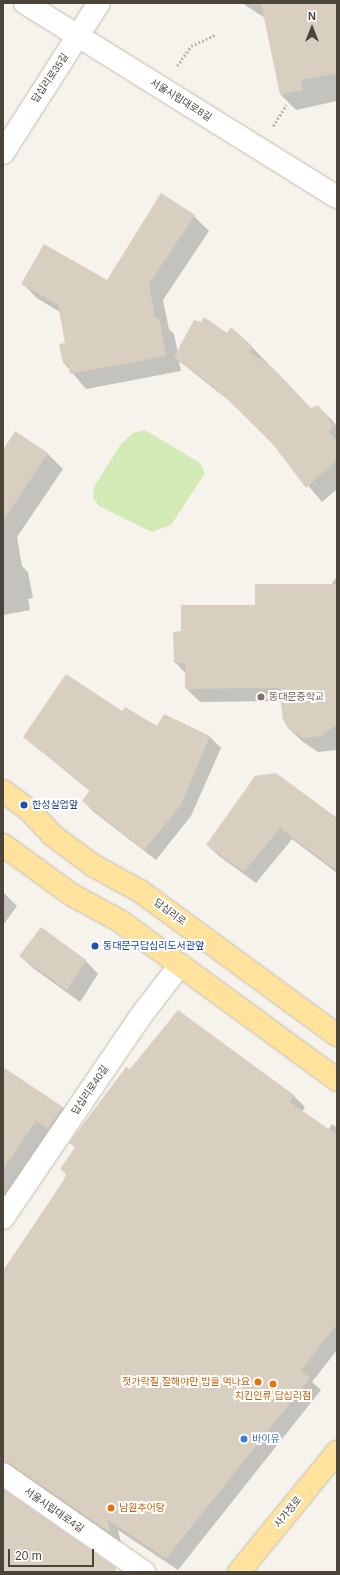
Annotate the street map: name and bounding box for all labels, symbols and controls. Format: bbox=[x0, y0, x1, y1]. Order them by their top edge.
north arrow bbox=[292, 8, 332, 48]
text: N bbox=[308, 10, 316, 22]
street label: 답십리로35길 bbox=[29, 51, 71, 105]
street label: 서울시립대로8길 bbox=[148, 76, 214, 124]
place label: 동대문중학교 bbox=[269, 691, 324, 703]
marker: 동대문중학교 bbox=[256, 692, 266, 702]
place label: 한성실업앞 bbox=[32, 799, 78, 811]
marker: 한성실업앞 bbox=[19, 800, 29, 810]
street label: 답십리로 bbox=[152, 896, 188, 928]
place label: 동대문구답십리도서관앞 bbox=[103, 940, 204, 952]
marker: 동대문구답십리도서관앞 bbox=[90, 941, 100, 951]
street label: 답십리로40길 bbox=[69, 1063, 111, 1117]
place label: 젓가락질 잘해야만 밥을 먹나요 bbox=[122, 1376, 250, 1388]
marker: 젓가락질 잘해야만 밥을 먹나요 bbox=[253, 1377, 263, 1387]
marker: 치킨인류 답십리점 bbox=[268, 1379, 278, 1389]
place label: 치킨인류 답십리점 bbox=[235, 1390, 311, 1402]
place label: 바이유 bbox=[252, 1433, 280, 1445]
marker: 바이유 bbox=[239, 1434, 249, 1444]
street label: 서울시립대로4길 bbox=[22, 1485, 86, 1535]
street label: 사가정로 bbox=[272, 1494, 304, 1530]
place label: 남원추어탕 bbox=[119, 1502, 165, 1514]
marker: 남원추어탕 bbox=[106, 1503, 116, 1513]
scale bar bbox=[10, 1541, 96, 1567]
text: 20 m bbox=[15, 1549, 42, 1563]

